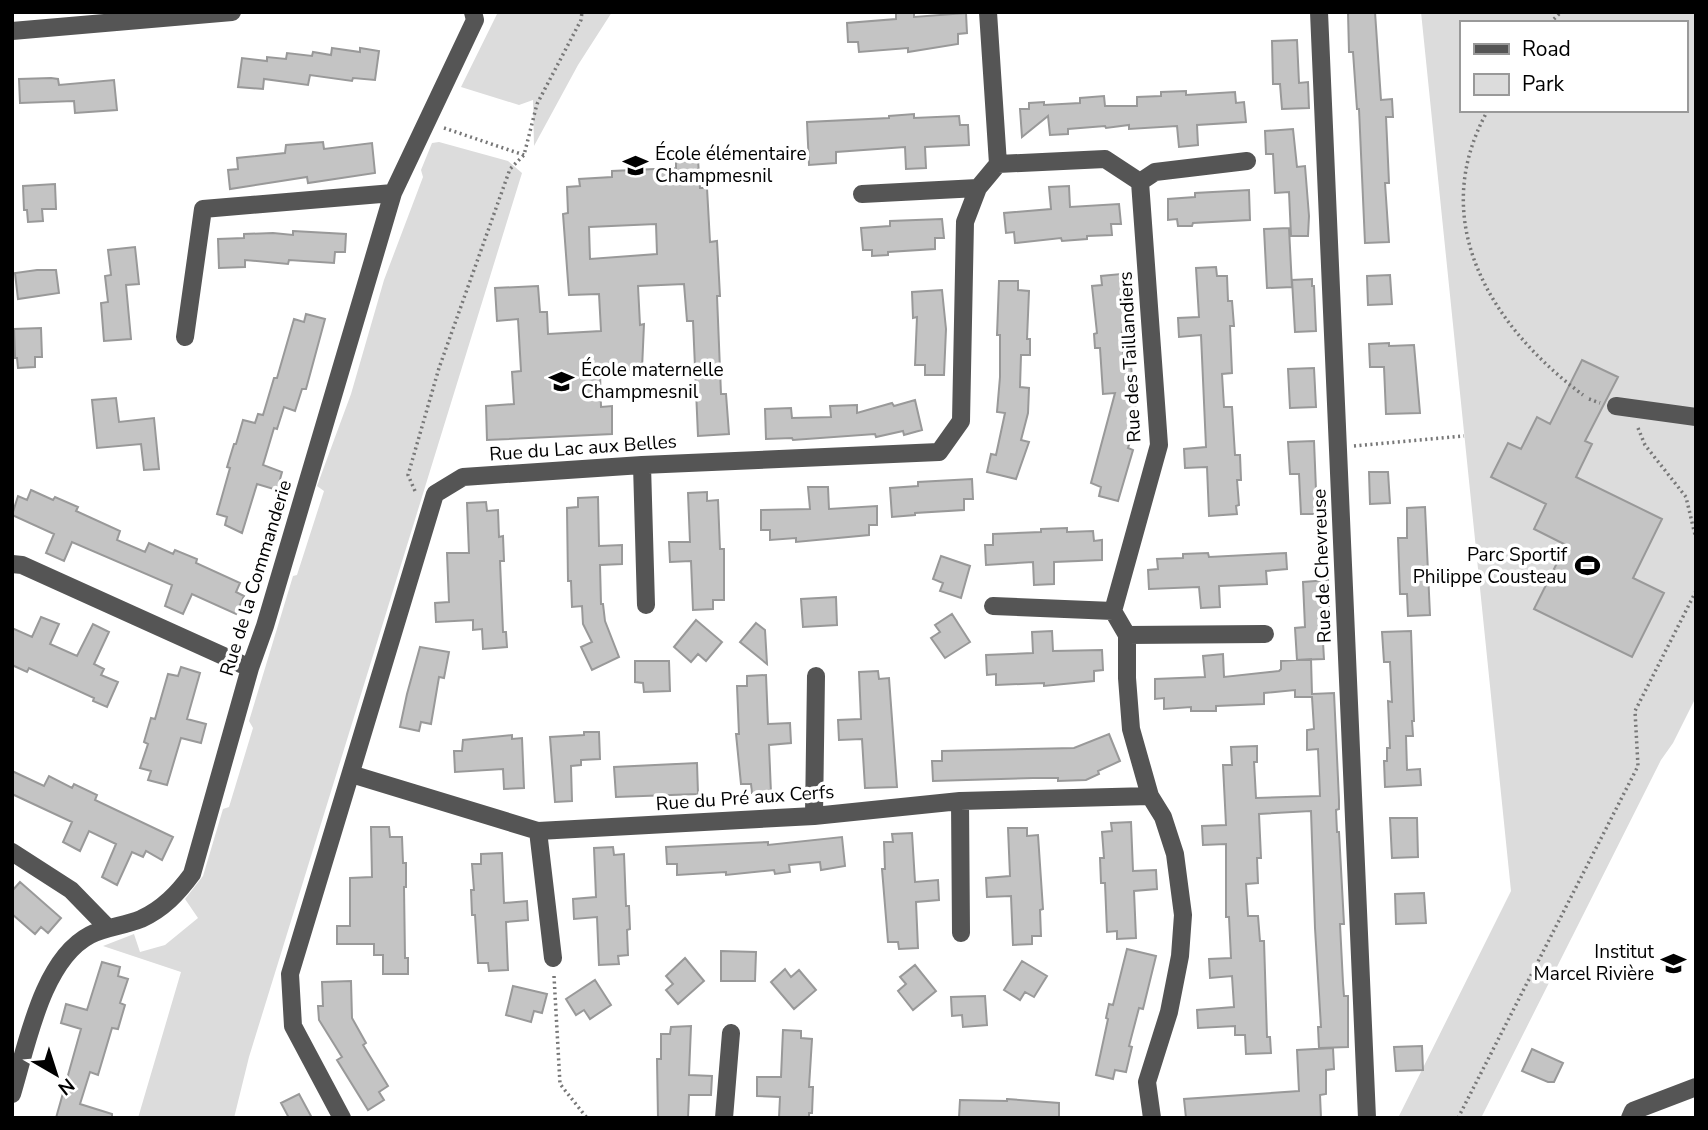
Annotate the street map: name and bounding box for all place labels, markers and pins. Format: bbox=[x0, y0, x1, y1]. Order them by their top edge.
place label: École élémentaire Champmesnil bbox=[655, 141, 807, 189]
school or university icon: École élémentaire Champmesnil bbox=[621, 151, 649, 179]
place label: École maternelle Champmesnil bbox=[581, 357, 724, 405]
school or university icon: École maternelle Champmesnil bbox=[547, 367, 575, 395]
place label: Parc Sportif Philippe Cousteau bbox=[1413, 542, 1568, 590]
sports icon: Parc Sportif Philippe Cousteau bbox=[1573, 552, 1601, 580]
place label: Institut Marcel Rivière bbox=[1534, 939, 1654, 987]
school or university icon: Institut Marcel Rivière bbox=[1660, 949, 1688, 977]

